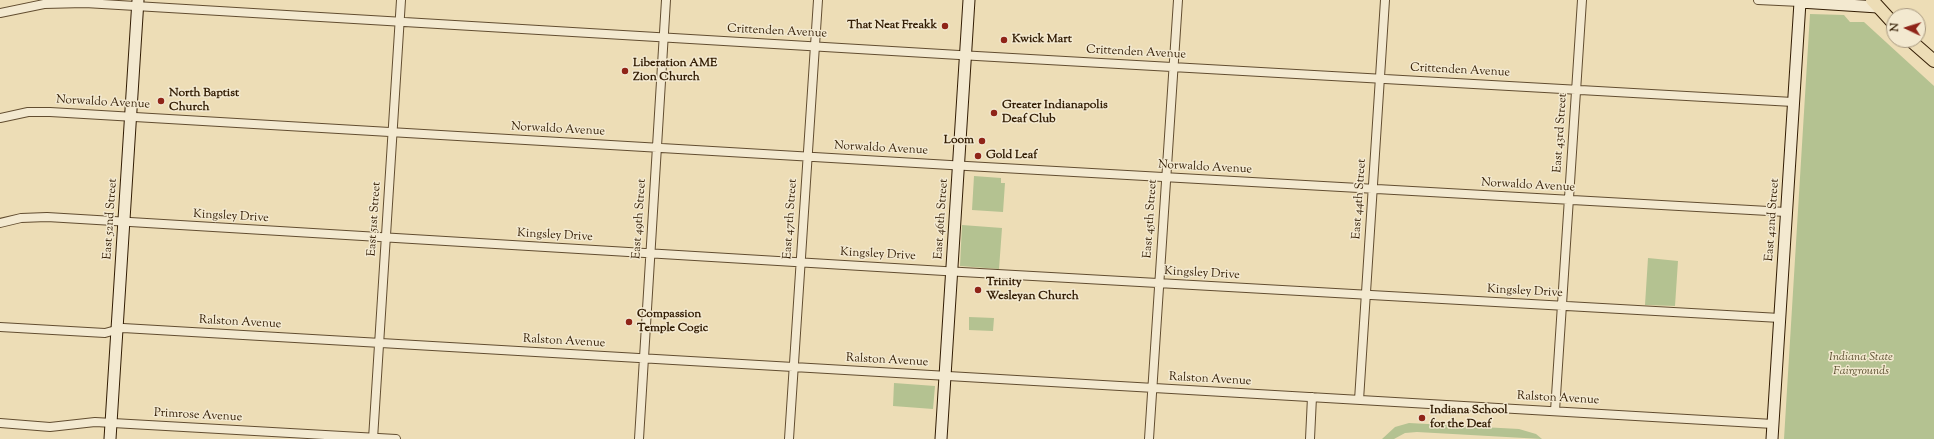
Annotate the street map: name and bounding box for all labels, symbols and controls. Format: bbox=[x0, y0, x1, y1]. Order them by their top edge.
north arrow bbox=[1886, 8, 1926, 48]
place label: That Neat Freakk bbox=[847, 19, 937, 33]
marker: That Neat Freakk bbox=[940, 21, 950, 31]
street label: Crittenden Avenue bbox=[727, 22, 827, 42]
text: N bbox=[1887, 22, 1903, 32]
place label: Kwick Mart bbox=[1012, 33, 1072, 47]
marker: Kwick Mart bbox=[999, 35, 1009, 45]
street label: Crittenden Avenue bbox=[1086, 43, 1186, 63]
place label: Liberation AME Zion Church bbox=[633, 57, 717, 85]
street label: Crittenden Avenue bbox=[1410, 61, 1510, 81]
marker: Liberation AME Zion Church bbox=[620, 66, 630, 76]
place label: North Baptist Church bbox=[169, 87, 239, 115]
street label: Norwaldo Avenue bbox=[56, 93, 150, 113]
street label: East 43rd Street bbox=[1551, 93, 1571, 173]
marker: North Baptist Church bbox=[156, 96, 166, 106]
place label: Greater Indianapolis Deaf Club bbox=[1002, 99, 1108, 127]
marker: Greater Indianapolis Deaf Club bbox=[989, 108, 999, 118]
street label: Norwaldo Avenue bbox=[511, 120, 605, 140]
place label: Loom bbox=[944, 134, 974, 148]
marker: Loom bbox=[977, 136, 987, 146]
street label: Norwaldo Avenue bbox=[834, 139, 928, 159]
place label: Gold Leaf bbox=[986, 149, 1037, 163]
marker: Gold Leaf bbox=[973, 151, 983, 161]
street label: Norwaldo Avenue bbox=[1158, 158, 1252, 178]
street label: East 44th Street bbox=[1350, 158, 1370, 240]
street label: Norwaldo Avenue bbox=[1481, 176, 1575, 196]
street label: East 52nd Street bbox=[101, 178, 121, 260]
street label: East 49th Street bbox=[630, 178, 650, 260]
street label: East 47th Street bbox=[781, 178, 801, 260]
street label: East 46th Street bbox=[932, 178, 952, 260]
street label: East 42nd Street bbox=[1763, 178, 1783, 262]
street label: East 45th Street bbox=[1141, 179, 1161, 259]
street label: East 51st Street bbox=[365, 181, 385, 257]
street label: Kingsley Drive bbox=[193, 208, 269, 226]
street label: Kingsley Drive bbox=[517, 227, 593, 245]
street label: Kingsley Drive bbox=[840, 246, 916, 264]
street label: Kingsley Drive bbox=[1164, 265, 1240, 283]
place label: Trinity Wesleyan Church bbox=[986, 276, 1079, 304]
street label: Kingsley Drive bbox=[1487, 283, 1563, 301]
marker: Trinity Wesleyan Church bbox=[973, 285, 983, 295]
place label: Compassion Temple Cogic bbox=[637, 308, 708, 336]
street label: Ralston Avenue bbox=[198, 314, 282, 332]
marker: Compassion Temple Cogic bbox=[624, 317, 634, 327]
street label: Ralston Avenue bbox=[522, 333, 606, 351]
park label: Indiana State Fairgrounds bbox=[1829, 351, 1893, 379]
street label: Ralston Avenue bbox=[845, 352, 929, 370]
street label: Ralston Avenue bbox=[1168, 371, 1252, 389]
street label: Ralston Avenue bbox=[1516, 390, 1600, 408]
place label: Indiana School for the Deaf bbox=[1430, 404, 1508, 432]
street label: Primrose Avenue bbox=[154, 406, 242, 426]
marker: Indiana School for the Deaf bbox=[1417, 413, 1427, 423]

